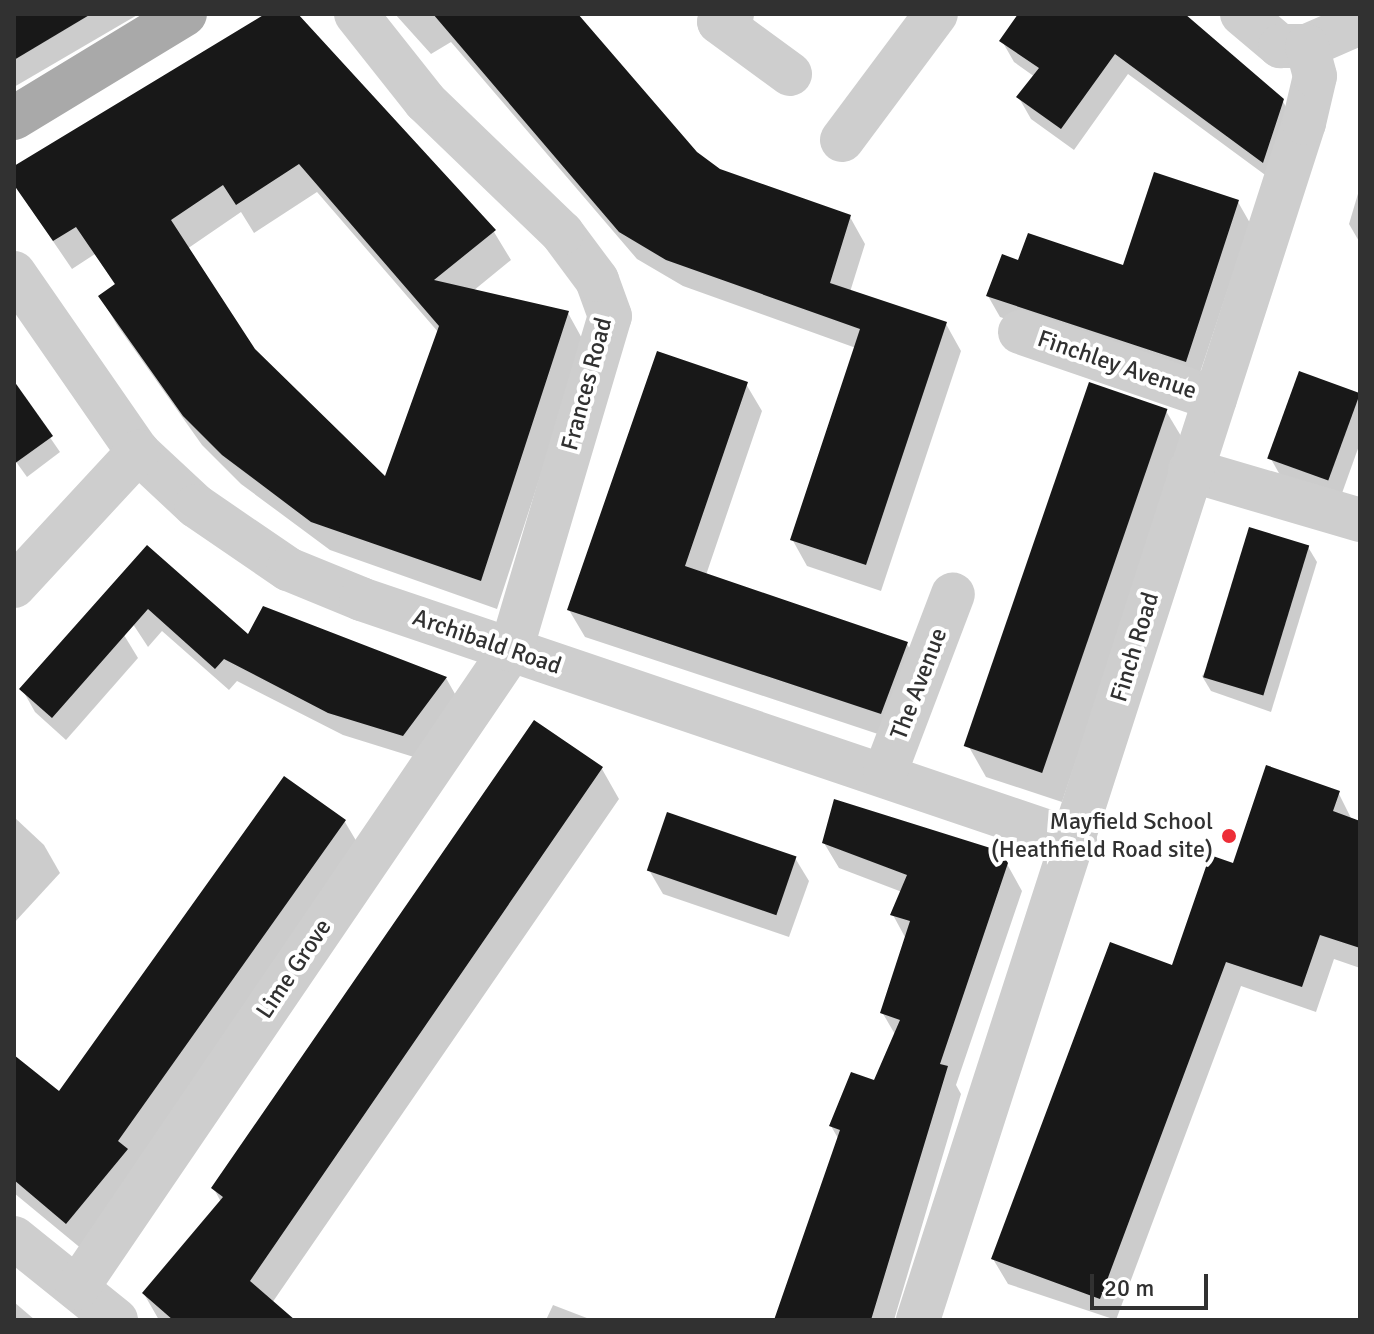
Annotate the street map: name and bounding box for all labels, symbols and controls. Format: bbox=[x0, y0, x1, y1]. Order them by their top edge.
street label: Frances Road bbox=[555, 314, 619, 454]
street label: Finchley Avenue bbox=[1034, 324, 1200, 406]
street label: Finch Road bbox=[1105, 589, 1165, 705]
street label: Archibald Road bbox=[409, 603, 565, 681]
street label: The Avenue bbox=[885, 624, 953, 744]
place label: Mayfield School (Heathfield Road site) bbox=[991, 808, 1213, 864]
marker: Mayfield School (Heathfield Road site) bbox=[1220, 827, 1238, 845]
street label: Lime Grove bbox=[250, 914, 338, 1024]
scale bar bbox=[1094, 1258, 1212, 1308]
text: 20 m bbox=[1104, 1273, 1154, 1303]

